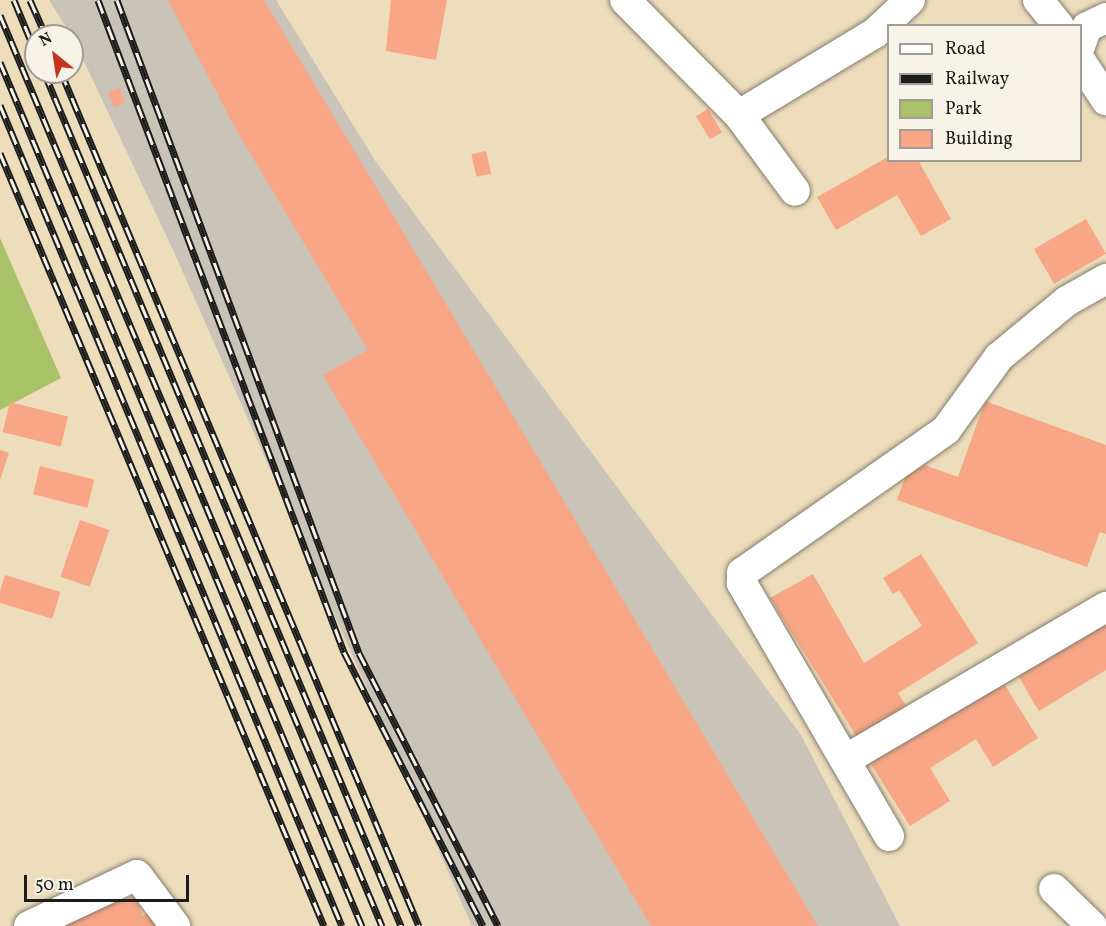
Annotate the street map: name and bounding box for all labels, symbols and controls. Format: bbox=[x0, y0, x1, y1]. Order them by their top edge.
north arrow bbox=[24, 24, 84, 84]
legend bbox=[887, 24, 1082, 162]
text: N bbox=[35, 28, 57, 53]
text: Road bbox=[945, 37, 986, 62]
text: Railway bbox=[945, 67, 1009, 92]
text: Park bbox=[945, 97, 982, 122]
text: Building bbox=[945, 127, 1013, 152]
scale bar bbox=[27, 863, 192, 901]
text: 50 m bbox=[35, 873, 74, 898]

